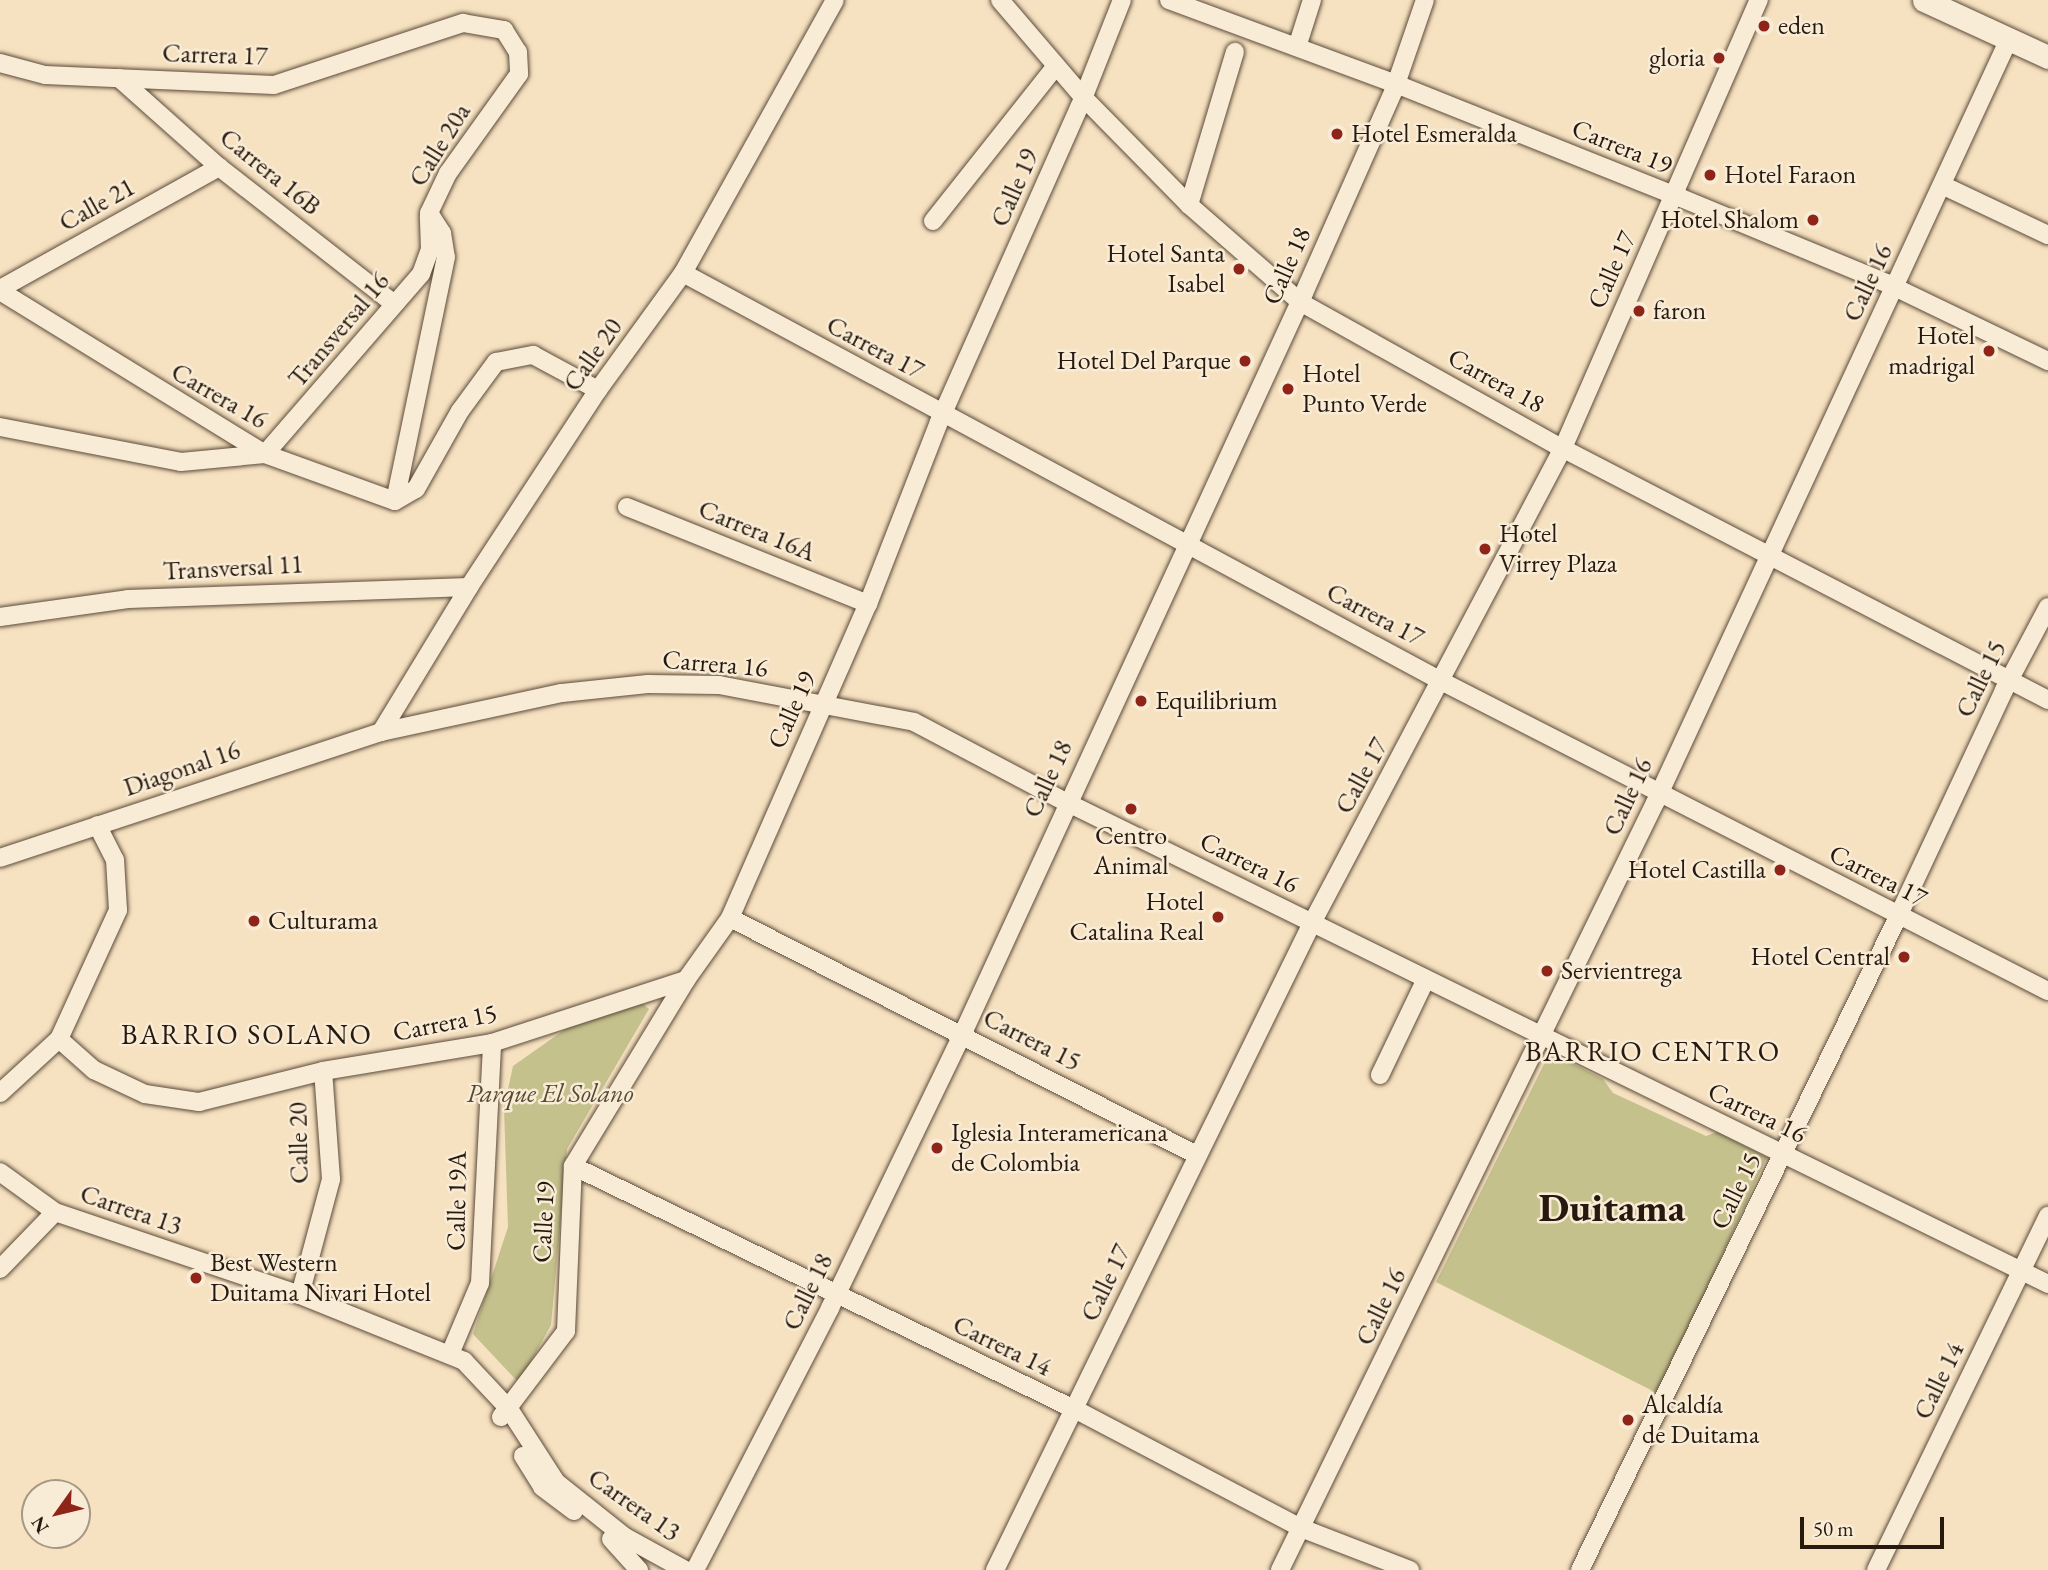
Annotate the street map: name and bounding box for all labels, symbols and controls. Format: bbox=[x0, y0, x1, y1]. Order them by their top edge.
place label: eden bbox=[1778, 10, 1825, 42]
marker: eden bbox=[1756, 18, 1772, 34]
street label: Carrera 17 bbox=[162, 38, 268, 72]
place label: gloria bbox=[1649, 42, 1705, 74]
marker: gloria bbox=[1711, 50, 1727, 66]
street label: Calle 20a bbox=[402, 98, 478, 192]
street label: Carrera 19 bbox=[1567, 113, 1677, 181]
place label: Hotel Esmeralda bbox=[1351, 118, 1517, 150]
street label: Carrera 16B bbox=[213, 122, 327, 222]
marker: Hotel Esmeralda bbox=[1329, 126, 1345, 142]
street label: Calle 19 bbox=[984, 144, 1046, 232]
place label: Hotel Faraon bbox=[1724, 159, 1856, 191]
marker: Hotel Faraon bbox=[1702, 167, 1718, 183]
street label: Calle 21 bbox=[54, 172, 140, 238]
place label: Hotel Shalom bbox=[1660, 204, 1799, 236]
marker: Hotel Shalom bbox=[1805, 212, 1821, 228]
street label: Calle 18 bbox=[1256, 222, 1318, 310]
street label: Calle 17 bbox=[1581, 226, 1643, 314]
place label: Hotel Santa Isabel bbox=[1107, 238, 1225, 300]
street label: Calle 16 bbox=[1837, 239, 1899, 327]
marker: Hotel Santa Isabel bbox=[1231, 261, 1247, 277]
street label: Transversal 16 bbox=[282, 266, 396, 394]
place label: faron bbox=[1653, 295, 1706, 327]
marker: faron bbox=[1631, 303, 1647, 319]
street label: Carrera 17 bbox=[821, 309, 929, 387]
street label: Calle 20 bbox=[557, 313, 629, 397]
place label: Hotel madrigal bbox=[1888, 320, 1975, 382]
street label: Carrera 18 bbox=[1442, 342, 1550, 420]
marker: Hotel madrigal bbox=[1981, 343, 1997, 359]
place label: Hotel Del Parque bbox=[1057, 345, 1231, 377]
marker: Hotel Del Parque bbox=[1237, 353, 1253, 369]
street label: Carrera 16 bbox=[165, 356, 273, 436]
place label: Hotel Punto Verde bbox=[1302, 358, 1427, 420]
marker: Hotel Punto Verde bbox=[1280, 381, 1296, 397]
street label: Carrera 16A bbox=[694, 493, 820, 569]
place label: Hotel Virrey Plaza bbox=[1499, 518, 1617, 580]
marker: Hotel Virrey Plaza bbox=[1477, 541, 1493, 557]
street label: Transversal 11 bbox=[162, 549, 304, 587]
street label: Carrera 17 bbox=[1321, 576, 1429, 654]
street label: Calle 15 bbox=[1949, 635, 2013, 723]
street label: Carrera 16 bbox=[661, 644, 769, 684]
street label: Calle 19 bbox=[761, 666, 823, 754]
place label: Equilibrium bbox=[1155, 685, 1278, 717]
marker: Equilibrium bbox=[1133, 693, 1149, 709]
street label: Calle 17 bbox=[1329, 733, 1395, 819]
street label: Diagonal 16 bbox=[120, 735, 244, 803]
street label: Calle 18 bbox=[1017, 735, 1079, 823]
street label: Calle 16 bbox=[1597, 753, 1659, 841]
marker: Centro Animal bbox=[1123, 801, 1139, 817]
place label: Centro Animal bbox=[1094, 820, 1168, 882]
street label: Carrera 16 bbox=[1195, 826, 1303, 900]
street label: Carrera 17 bbox=[1824, 838, 1932, 914]
place label: Hotel Castilla bbox=[1628, 854, 1766, 886]
marker: Hotel Castilla bbox=[1772, 862, 1788, 878]
place label: Hotel Catalina Real bbox=[1069, 886, 1204, 948]
place label: Culturama bbox=[268, 905, 378, 937]
marker: Hotel Catalina Real bbox=[1210, 909, 1226, 925]
marker: Culturama bbox=[246, 913, 262, 929]
place label: Hotel Central bbox=[1751, 941, 1890, 973]
marker: Hotel Central bbox=[1896, 949, 1912, 965]
place label: Servientrega bbox=[1561, 955, 1682, 987]
marker: Servientrega bbox=[1539, 963, 1555, 979]
street label: Carrera 15 bbox=[390, 998, 500, 1048]
street label: Carrera 15 bbox=[978, 1002, 1086, 1078]
district label: BARRIO SOLANO bbox=[123, 1017, 371, 1051]
district label: BARRIO CENTRO bbox=[1527, 1034, 1779, 1068]
street label: Carrera 16 bbox=[1703, 1076, 1811, 1150]
park label: Parque El Solano bbox=[466, 1078, 634, 1110]
street label: Calle 20 bbox=[283, 1102, 315, 1184]
place label: Iglesia Interamericana de Colombia bbox=[951, 1117, 1168, 1178]
marker: Iglesia Interamericana de Colombia bbox=[929, 1140, 945, 1156]
street label: Calle 15 bbox=[1704, 1147, 1768, 1235]
street label: Calle 19A bbox=[441, 1151, 473, 1251]
street label: Carrera 13 bbox=[76, 1178, 186, 1242]
street label: Calle 19 bbox=[526, 1180, 562, 1264]
district label: Duitama bbox=[1539, 1183, 1685, 1231]
street label: Calle 17 bbox=[1074, 1239, 1138, 1327]
place label: Best Western Duitama Nivari Hotel bbox=[210, 1247, 431, 1308]
street label: Calle 18 bbox=[776, 1248, 840, 1336]
street label: Calle 16 bbox=[1349, 1263, 1413, 1351]
marker: Best Western Duitama Nivari Hotel bbox=[188, 1270, 204, 1286]
street label: Carrera 14 bbox=[948, 1309, 1056, 1383]
street label: Calle 14 bbox=[1907, 1337, 1971, 1425]
place label: Alcaldía de Duitama bbox=[1642, 1389, 1759, 1450]
marker: Alcaldía de Duitama bbox=[1620, 1412, 1636, 1428]
street label: Carrera 13 bbox=[582, 1462, 686, 1548]
north arrow bbox=[21, 1479, 91, 1549]
scale bar bbox=[1803, 1504, 1946, 1548]
text: N bbox=[25, 1512, 54, 1538]
text: 50 m bbox=[1813, 1515, 1854, 1542]

